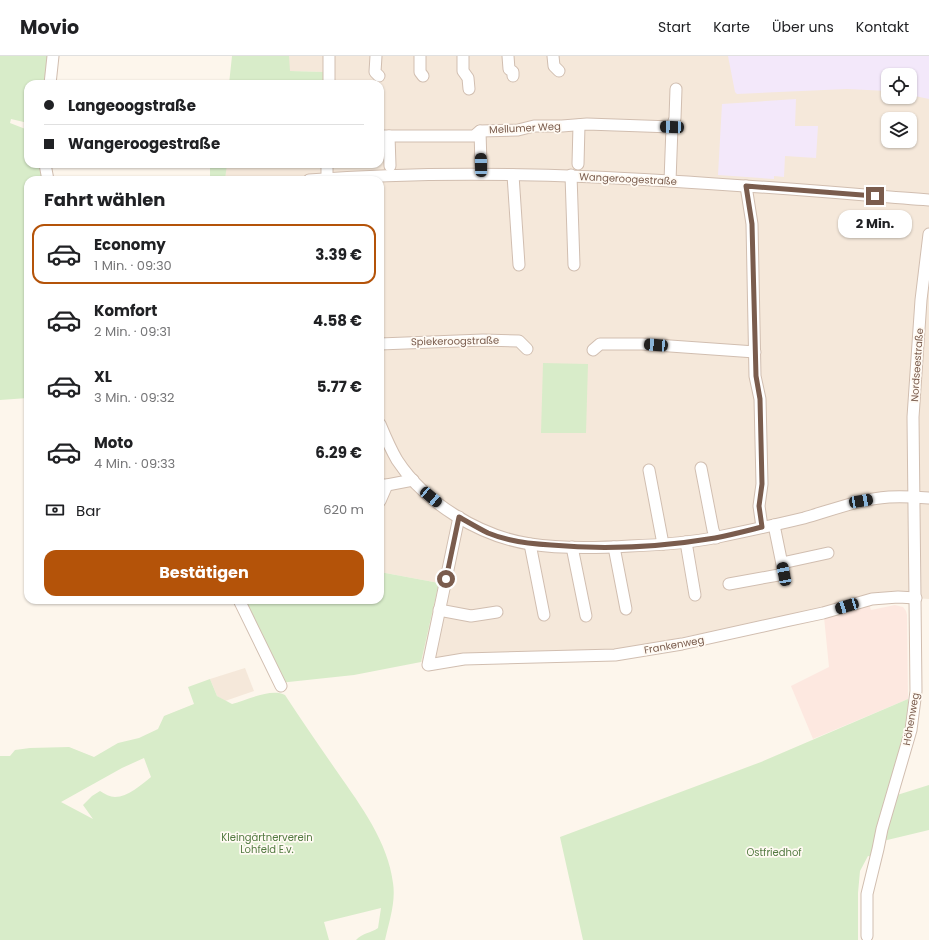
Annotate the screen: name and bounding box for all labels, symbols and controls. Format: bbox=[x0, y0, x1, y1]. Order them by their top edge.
text: Movio bbox=[20, 14, 79, 41]
text: Start bbox=[658, 17, 691, 37]
text: Karte bbox=[713, 17, 750, 37]
text: Über uns bbox=[772, 17, 834, 37]
text: Kontakt bbox=[856, 17, 909, 37]
map controls bbox=[881, 68, 917, 148]
button: locate bbox=[881, 68, 917, 104]
text: Langeoogstraße bbox=[68, 95, 196, 116]
button: layers bbox=[881, 112, 917, 148]
street label: Mellumer Weg bbox=[489, 119, 561, 137]
car bbox=[660, 121, 684, 133]
text: Wangeroogestraße bbox=[68, 133, 220, 154]
car bbox=[475, 153, 487, 177]
street label: Wangeroogestraße bbox=[579, 169, 677, 189]
text: Fahrt wählen bbox=[44, 187, 166, 212]
route end bbox=[866, 187, 884, 205]
callout: 2 Min. bbox=[838, 210, 912, 238]
text: 2 Min. bbox=[856, 214, 894, 233]
text: Economy bbox=[94, 234, 166, 255]
icon: car bbox=[46, 236, 82, 272]
text: 3.39 € bbox=[315, 244, 362, 265]
text: 1 Min. · 09:30 bbox=[94, 256, 172, 275]
text: Komfort bbox=[94, 300, 157, 321]
icon: car bbox=[46, 302, 82, 338]
text: 4.58 € bbox=[313, 310, 362, 331]
text: 2 Min. · 09:31 bbox=[94, 322, 171, 341]
street label: Nordseestraße bbox=[907, 328, 927, 402]
street label: Spiekeroogstraße bbox=[411, 333, 499, 349]
car bbox=[644, 338, 668, 352]
text: XL bbox=[94, 366, 112, 387]
icon: car bbox=[46, 368, 82, 404]
text: 5.77 € bbox=[317, 376, 362, 397]
text: 3 Min. · 09:32 bbox=[94, 388, 175, 407]
text: Moto bbox=[94, 432, 133, 453]
icon: car bbox=[46, 434, 82, 470]
text: 6.29 € bbox=[315, 442, 362, 463]
text: 4 Min. · 09:33 bbox=[94, 454, 175, 473]
car bbox=[418, 485, 444, 509]
car bbox=[848, 493, 874, 509]
icon: cash bbox=[44, 499, 66, 521]
text: Bar bbox=[76, 500, 101, 521]
text: 620 m bbox=[323, 500, 364, 519]
button: Bestätigen bbox=[44, 550, 364, 596]
car bbox=[776, 561, 792, 587]
route start bbox=[437, 570, 455, 588]
car bbox=[834, 597, 860, 615]
street label: Frankenweg bbox=[643, 632, 705, 658]
street label: Höhenweg bbox=[899, 691, 923, 747]
park label: Kleingärtnerverein Lohfeld E.v. bbox=[221, 830, 313, 857]
park label: Ostfriedhof bbox=[746, 845, 802, 860]

